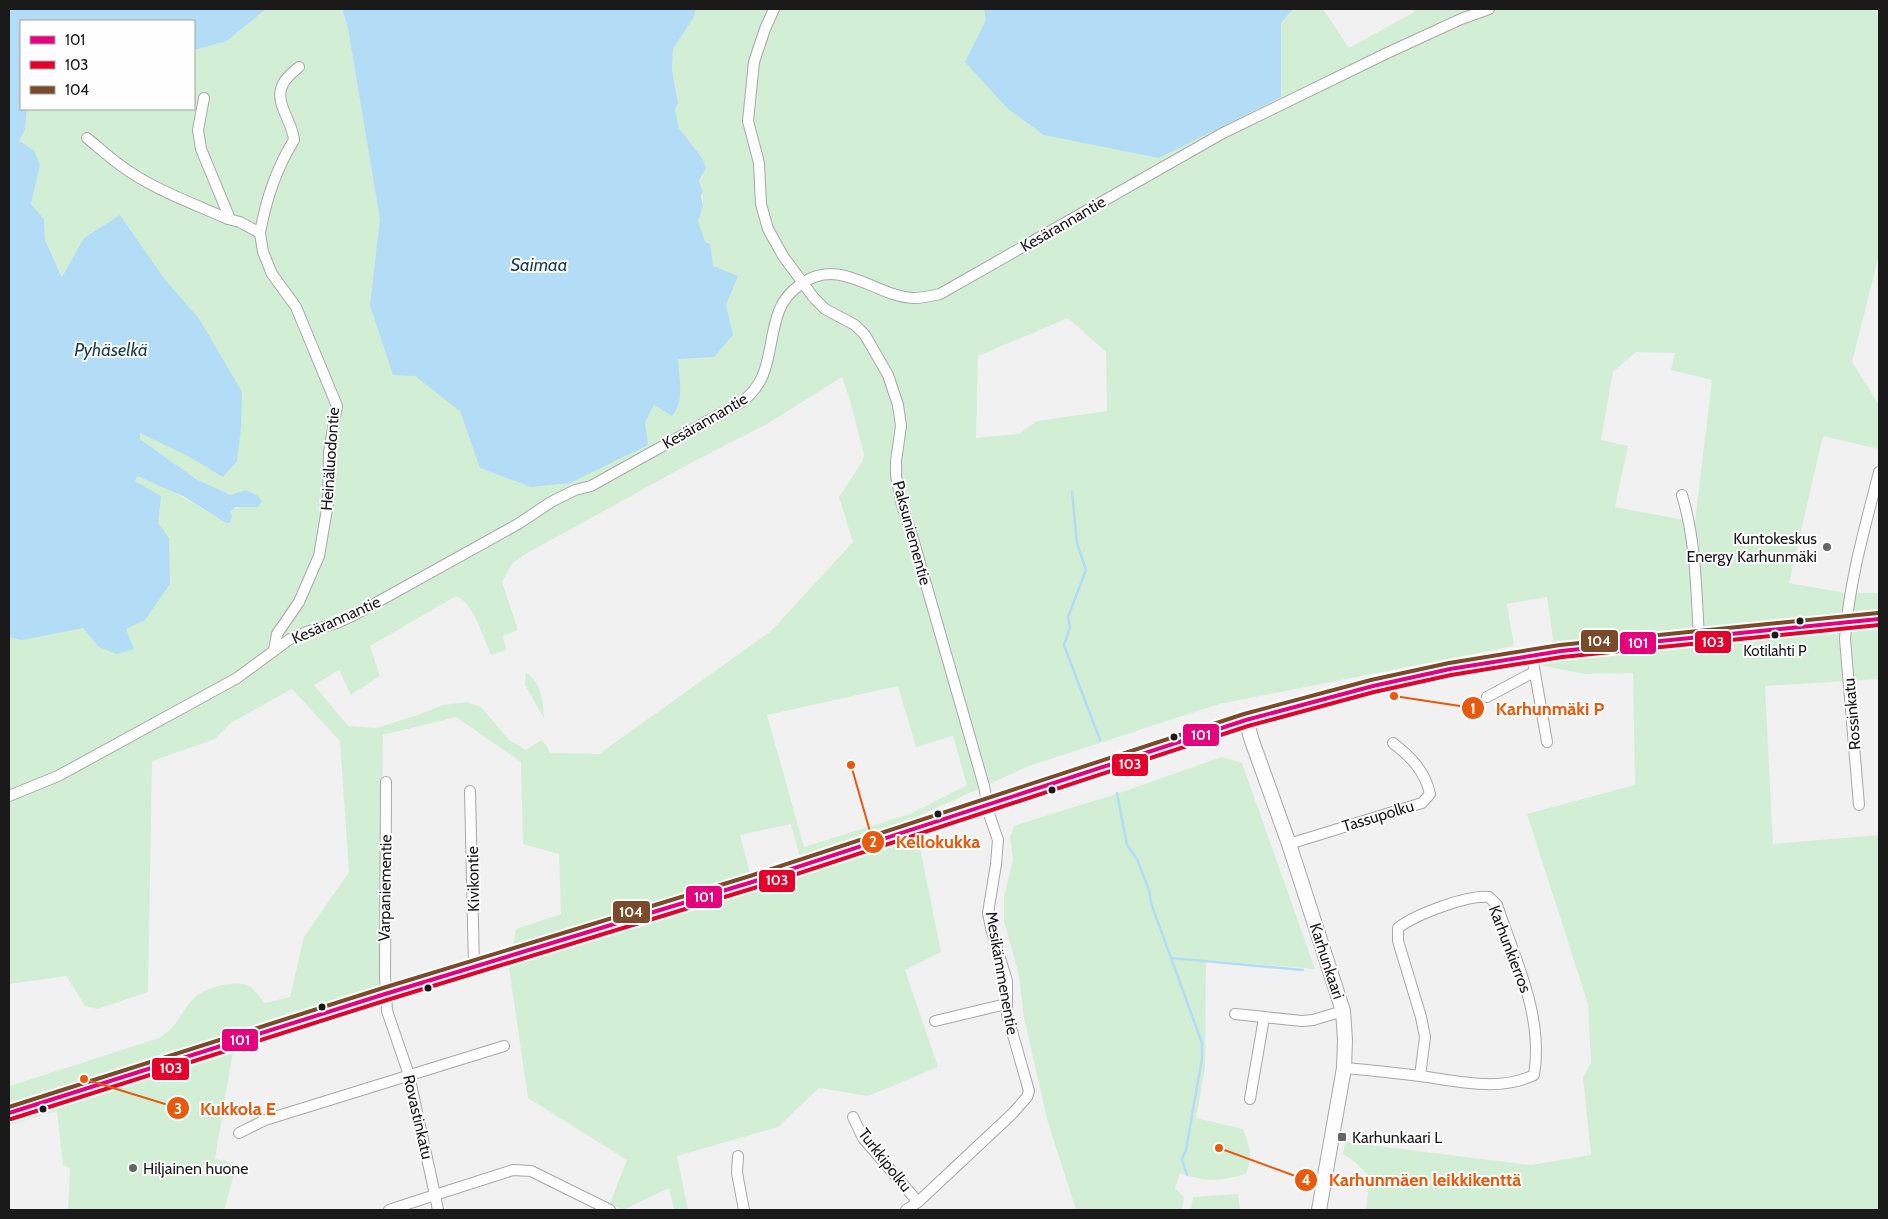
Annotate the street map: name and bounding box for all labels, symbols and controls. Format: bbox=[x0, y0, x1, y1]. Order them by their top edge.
legend bbox=[20, 20, 195, 110]
text: 101 bbox=[65, 31, 85, 49]
text: 103 bbox=[65, 56, 88, 74]
text: 104 bbox=[65, 81, 89, 99]
street label: Kesärannantie bbox=[1017, 192, 1109, 256]
water label: Saimaa bbox=[510, 254, 568, 276]
water label: Pyhäselkä bbox=[74, 339, 148, 361]
street label: Kesärannantie bbox=[659, 389, 751, 453]
street label: Heinäluodontie bbox=[317, 407, 343, 511]
street label: Paksuniementie bbox=[889, 479, 935, 587]
place label: Kuntokeskus Energy Karhunmäki bbox=[1686, 529, 1817, 566]
marker: Kuntokeskus Energy Karhunmäki bbox=[1821, 541, 1833, 553]
street label: Kesärannantie bbox=[289, 592, 383, 648]
unlabelled marker bbox=[1795, 616, 1805, 626]
line badge: 104 bbox=[1580, 629, 1619, 653]
line badge: 103 bbox=[1694, 630, 1732, 654]
marker: Kotilahti P bbox=[1770, 630, 1780, 640]
line badge: 101 bbox=[1619, 631, 1657, 655]
text: 104 bbox=[1587, 632, 1611, 650]
text: 103 bbox=[1702, 633, 1724, 651]
text: 101 bbox=[1628, 634, 1648, 652]
place label: Kotilahti P bbox=[1743, 642, 1807, 660]
street label: Rossinkatu bbox=[1839, 677, 1865, 751]
callout: Karhunmäki P bbox=[1461, 692, 1614, 725]
text: Karhunmäki P bbox=[1496, 698, 1604, 720]
text: 1 bbox=[1470, 700, 1476, 718]
line badge: 101 bbox=[1182, 723, 1220, 747]
text: 101 bbox=[1191, 726, 1211, 744]
unlabelled marker bbox=[1169, 732, 1179, 742]
line badge: 103 bbox=[1111, 753, 1149, 777]
text: 103 bbox=[1119, 755, 1141, 773]
unlabelled marker bbox=[1047, 785, 1057, 795]
street label: Tassupolku bbox=[1340, 796, 1416, 836]
unlabelled marker bbox=[933, 809, 943, 819]
callout: Kellokukka bbox=[861, 825, 990, 858]
text: Kellokukka bbox=[896, 831, 980, 853]
text: 2 bbox=[869, 833, 877, 851]
street label: Varpaniementie bbox=[375, 834, 395, 942]
street label: Kivikontie bbox=[463, 846, 483, 912]
line badge: 103 bbox=[758, 869, 796, 893]
text: 103 bbox=[766, 871, 788, 889]
line badge: 101 bbox=[685, 885, 723, 909]
text: 101 bbox=[694, 888, 714, 906]
line badge: 104 bbox=[612, 900, 651, 924]
text: 104 bbox=[619, 903, 643, 921]
street label: Karhunkierros bbox=[1485, 903, 1535, 996]
street label: Mesikämmenentie bbox=[982, 910, 1022, 1036]
street label: Karhunkaari bbox=[1306, 921, 1348, 1001]
unlabelled marker bbox=[423, 983, 433, 993]
unlabelled marker bbox=[317, 1002, 327, 1012]
line badge: 101 bbox=[221, 1028, 259, 1052]
text: 101 bbox=[230, 1031, 250, 1049]
line badge: 103 bbox=[151, 1057, 190, 1081]
text: 103 bbox=[160, 1059, 182, 1077]
street label: Rovastinkatu bbox=[399, 1073, 437, 1161]
callout: Kukkola E bbox=[165, 1092, 286, 1125]
text: Kukkola E bbox=[200, 1098, 276, 1120]
text: 3 bbox=[174, 1100, 182, 1118]
unlabelled marker bbox=[38, 1104, 48, 1114]
street label: Turkkipolku bbox=[854, 1124, 916, 1196]
place label: Karhunkaari L bbox=[1352, 1128, 1442, 1147]
marker: Karhunkaari L bbox=[1336, 1131, 1348, 1143]
place label: Hiljainen huone bbox=[143, 1159, 248, 1178]
marker: Hiljainen huone bbox=[127, 1162, 139, 1174]
callout: Karhunmäen leikkikenttä bbox=[1294, 1163, 1531, 1196]
text: Karhunmäen leikkikenttä bbox=[1329, 1169, 1521, 1191]
text: 4 bbox=[1301, 1171, 1311, 1189]

